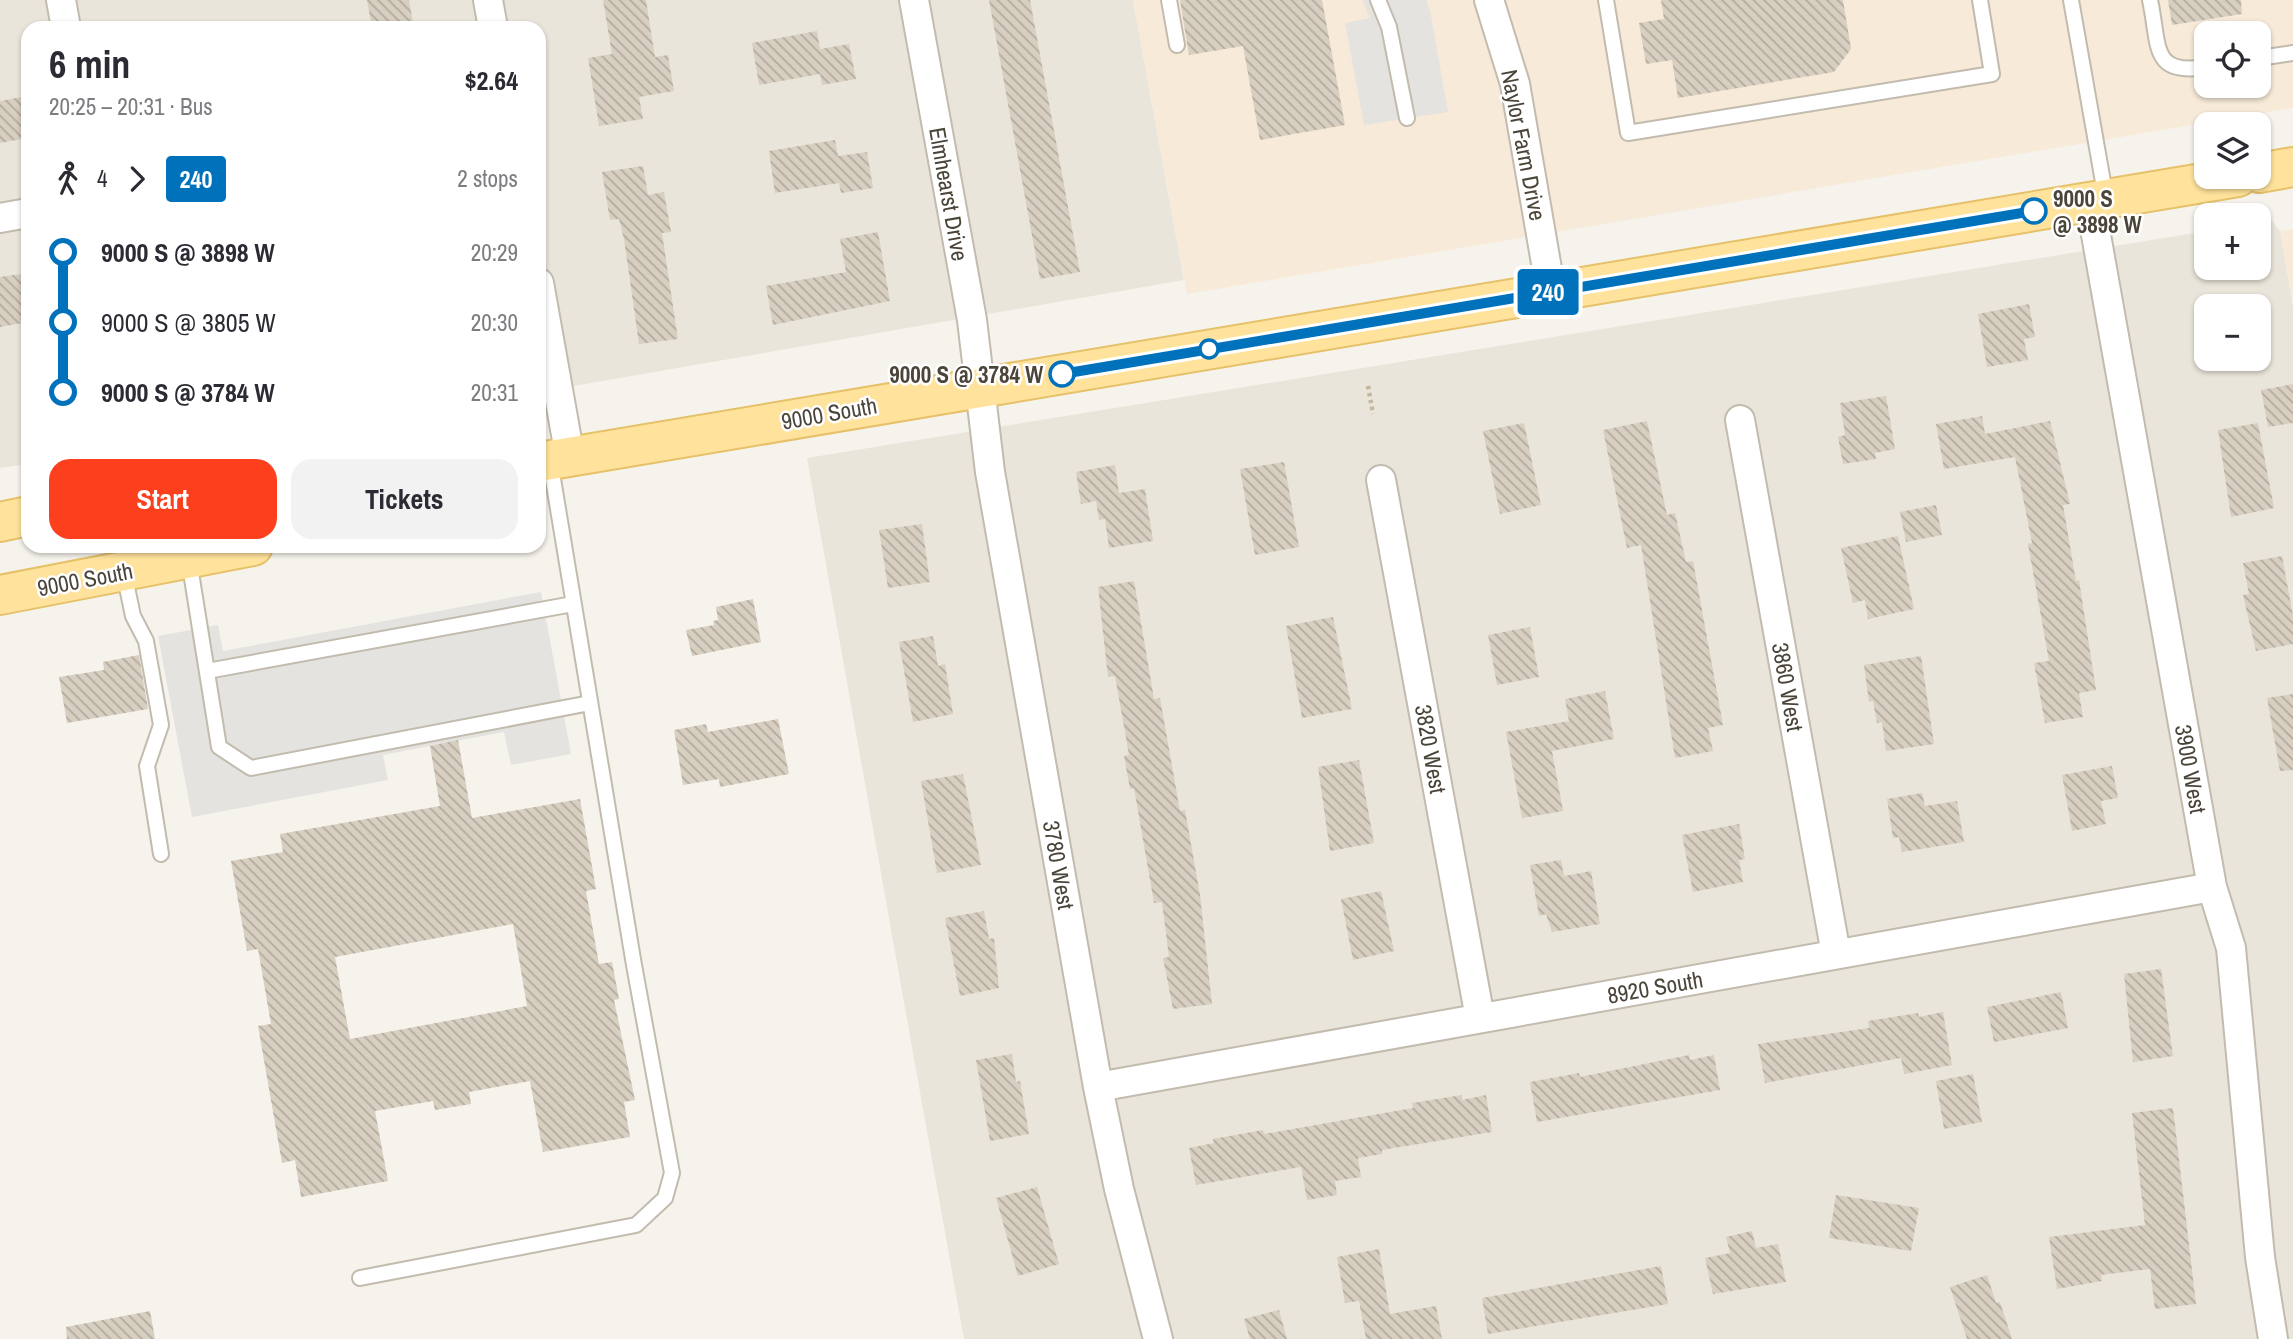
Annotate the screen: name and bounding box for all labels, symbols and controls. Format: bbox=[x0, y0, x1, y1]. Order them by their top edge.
map controls bbox=[2194, 21, 2271, 371]
button: locate bbox=[2194, 21, 2271, 98]
text: 6 min bbox=[49, 39, 130, 90]
text: $2.64 bbox=[465, 63, 518, 98]
street label: Naylor Farm Drive bbox=[1494, 67, 1554, 223]
text: 20:25 – 20:31 · Bus bbox=[49, 91, 213, 122]
button: layers bbox=[2194, 112, 2271, 189]
street label: Elmhearst Drive bbox=[922, 125, 976, 263]
icon: walk bbox=[49, 160, 87, 198]
icon: forward bbox=[118, 160, 156, 198]
text: 4 bbox=[97, 163, 108, 194]
text: 240 bbox=[180, 163, 212, 195]
text: 2 stops bbox=[457, 163, 518, 194]
place label: 9000 S @ 3898 W bbox=[2053, 183, 2142, 240]
marker: 9000 S @ 3898 W bbox=[2021, 198, 2047, 224]
button: + bbox=[2194, 203, 2271, 280]
text: 9000 S @ 3898 W bbox=[101, 235, 275, 270]
text: 20:29 bbox=[471, 237, 518, 268]
line badge: 240 bbox=[1508, 269, 1588, 315]
text: 240 bbox=[1532, 276, 1564, 308]
button: − bbox=[2194, 294, 2271, 371]
text: 9000 S @ 3805 W bbox=[101, 305, 276, 340]
text: 20:30 bbox=[471, 307, 518, 338]
unlabelled marker bbox=[1199, 339, 1219, 359]
place label: 9000 S @ 3784 W bbox=[889, 359, 1043, 390]
marker: 9000 S @ 3784 W bbox=[1049, 361, 1075, 387]
text: 9000 S @ 3784 W bbox=[101, 375, 275, 410]
text: 20:31 bbox=[471, 377, 518, 408]
street label: 9000 South bbox=[779, 389, 879, 437]
button: Start bbox=[49, 459, 277, 539]
button: Tickets bbox=[291, 459, 518, 539]
street label: 9000 South bbox=[35, 555, 135, 603]
street label: 3860 West bbox=[1765, 640, 1811, 734]
street label: 3820 West bbox=[1408, 702, 1454, 796]
street label: 3900 West bbox=[2168, 722, 2214, 816]
street label: 3780 West bbox=[1036, 818, 1082, 912]
street label: 8920 South bbox=[1605, 963, 1705, 1011]

